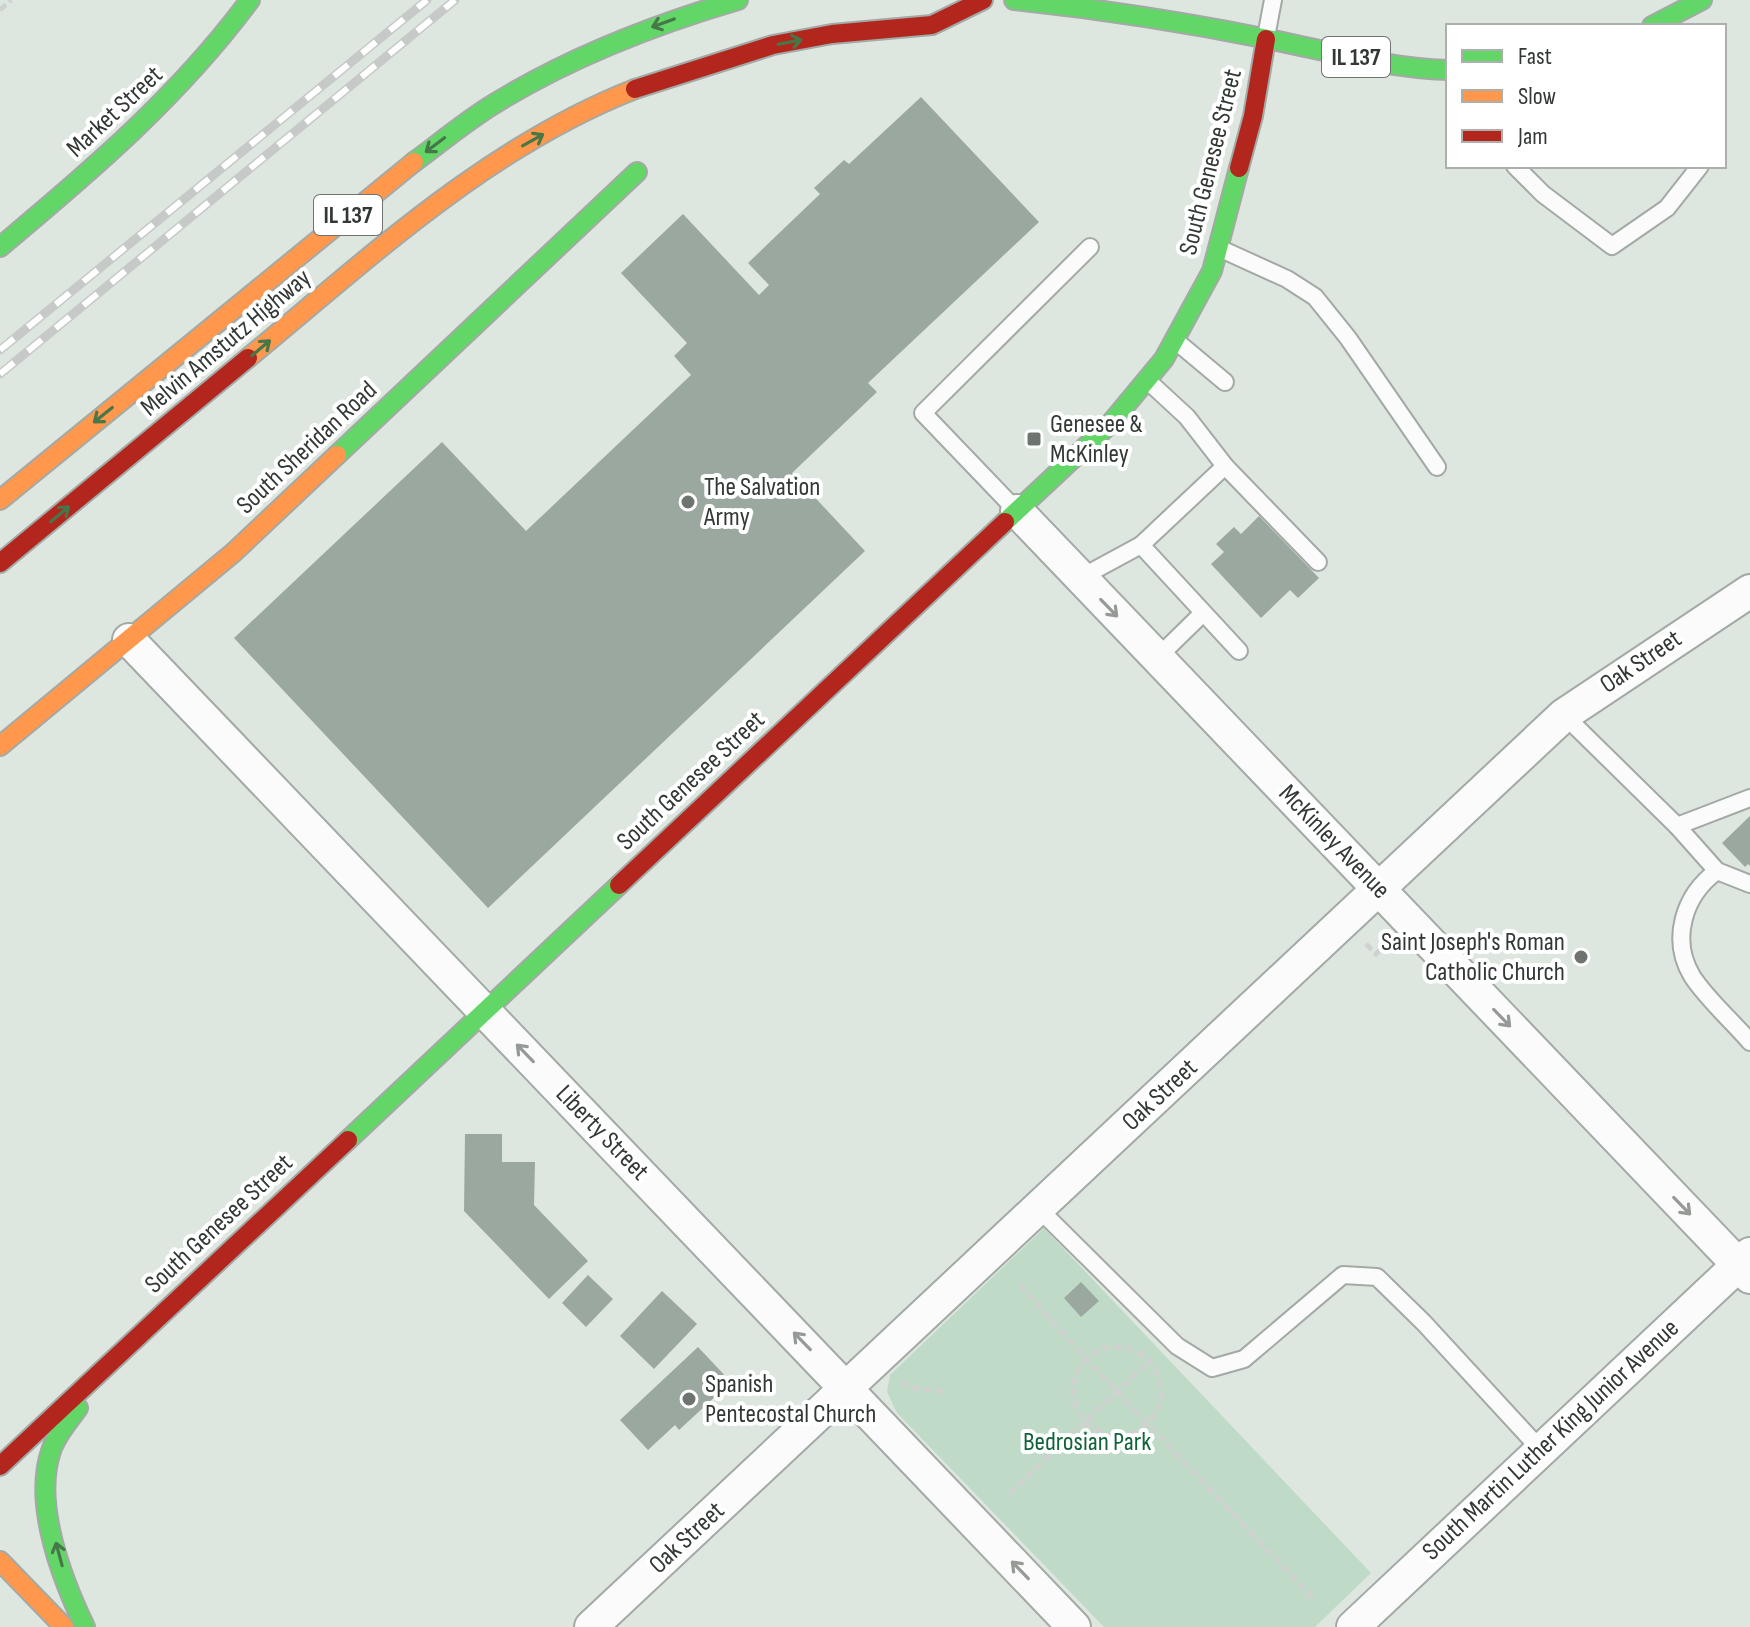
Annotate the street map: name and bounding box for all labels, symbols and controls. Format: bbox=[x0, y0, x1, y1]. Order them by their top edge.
one-way arrow bbox=[651, 17, 676, 32]
legend bbox=[1446, 24, 1726, 168]
one-way arrow bbox=[777, 33, 802, 48]
road number: IL 137 bbox=[1322, 37, 1390, 77]
text: Fast bbox=[1518, 42, 1552, 71]
street label: Market Street bbox=[61, 60, 169, 164]
street label: South Genesee Street bbox=[1173, 66, 1249, 258]
text: Slow bbox=[1518, 82, 1556, 111]
text: Jam bbox=[1517, 122, 1548, 151]
one-way arrow bbox=[521, 131, 545, 147]
one-way arrow bbox=[425, 137, 446, 154]
road number: IL 137 bbox=[314, 195, 382, 235]
street label: Melvin Amstutz Highway bbox=[135, 263, 317, 423]
one-way arrow bbox=[250, 339, 270, 357]
street label: South Sheridan Road bbox=[230, 375, 384, 521]
one-way arrow bbox=[93, 407, 114, 424]
place label: Genesee & McKinley bbox=[1050, 409, 1143, 470]
marker: Genesee & McKinley bbox=[1025, 430, 1043, 448]
place label: The Salvation Army bbox=[703, 472, 820, 533]
marker: The Salvation Army bbox=[679, 493, 697, 511]
one-way arrow bbox=[49, 505, 70, 523]
one-way arrow bbox=[1099, 598, 1118, 617]
street label: Oak Street bbox=[1594, 624, 1688, 700]
street label: South Genesee Street bbox=[611, 705, 771, 857]
street label: McKinley Avenue bbox=[1272, 779, 1396, 905]
place label: Saint Joseph's Roman Catholic Church bbox=[1381, 927, 1565, 988]
marker: Saint Joseph's Roman Catholic Church bbox=[1572, 948, 1590, 966]
one-way arrow bbox=[1492, 1008, 1511, 1027]
one-way arrow bbox=[516, 1044, 534, 1064]
street label: Oak Street bbox=[1116, 1052, 1204, 1138]
street label: Liberty Street bbox=[549, 1079, 655, 1187]
street label: South Genesee Street bbox=[139, 1148, 299, 1300]
one-way arrow bbox=[1672, 1196, 1691, 1216]
street label: South Martin Luther King Junior Avenue bbox=[1416, 1313, 1686, 1567]
one-way arrow bbox=[793, 1331, 812, 1351]
place label: Spanish Pentecostal Church bbox=[705, 1369, 876, 1430]
marker: Spanish Pentecostal Church bbox=[680, 1390, 698, 1408]
park label: Bedrosian Park bbox=[1023, 1427, 1151, 1458]
street label: Oak Street bbox=[643, 1495, 731, 1581]
one-way arrow bbox=[50, 1542, 65, 1568]
one-way arrow bbox=[1011, 1561, 1030, 1581]

